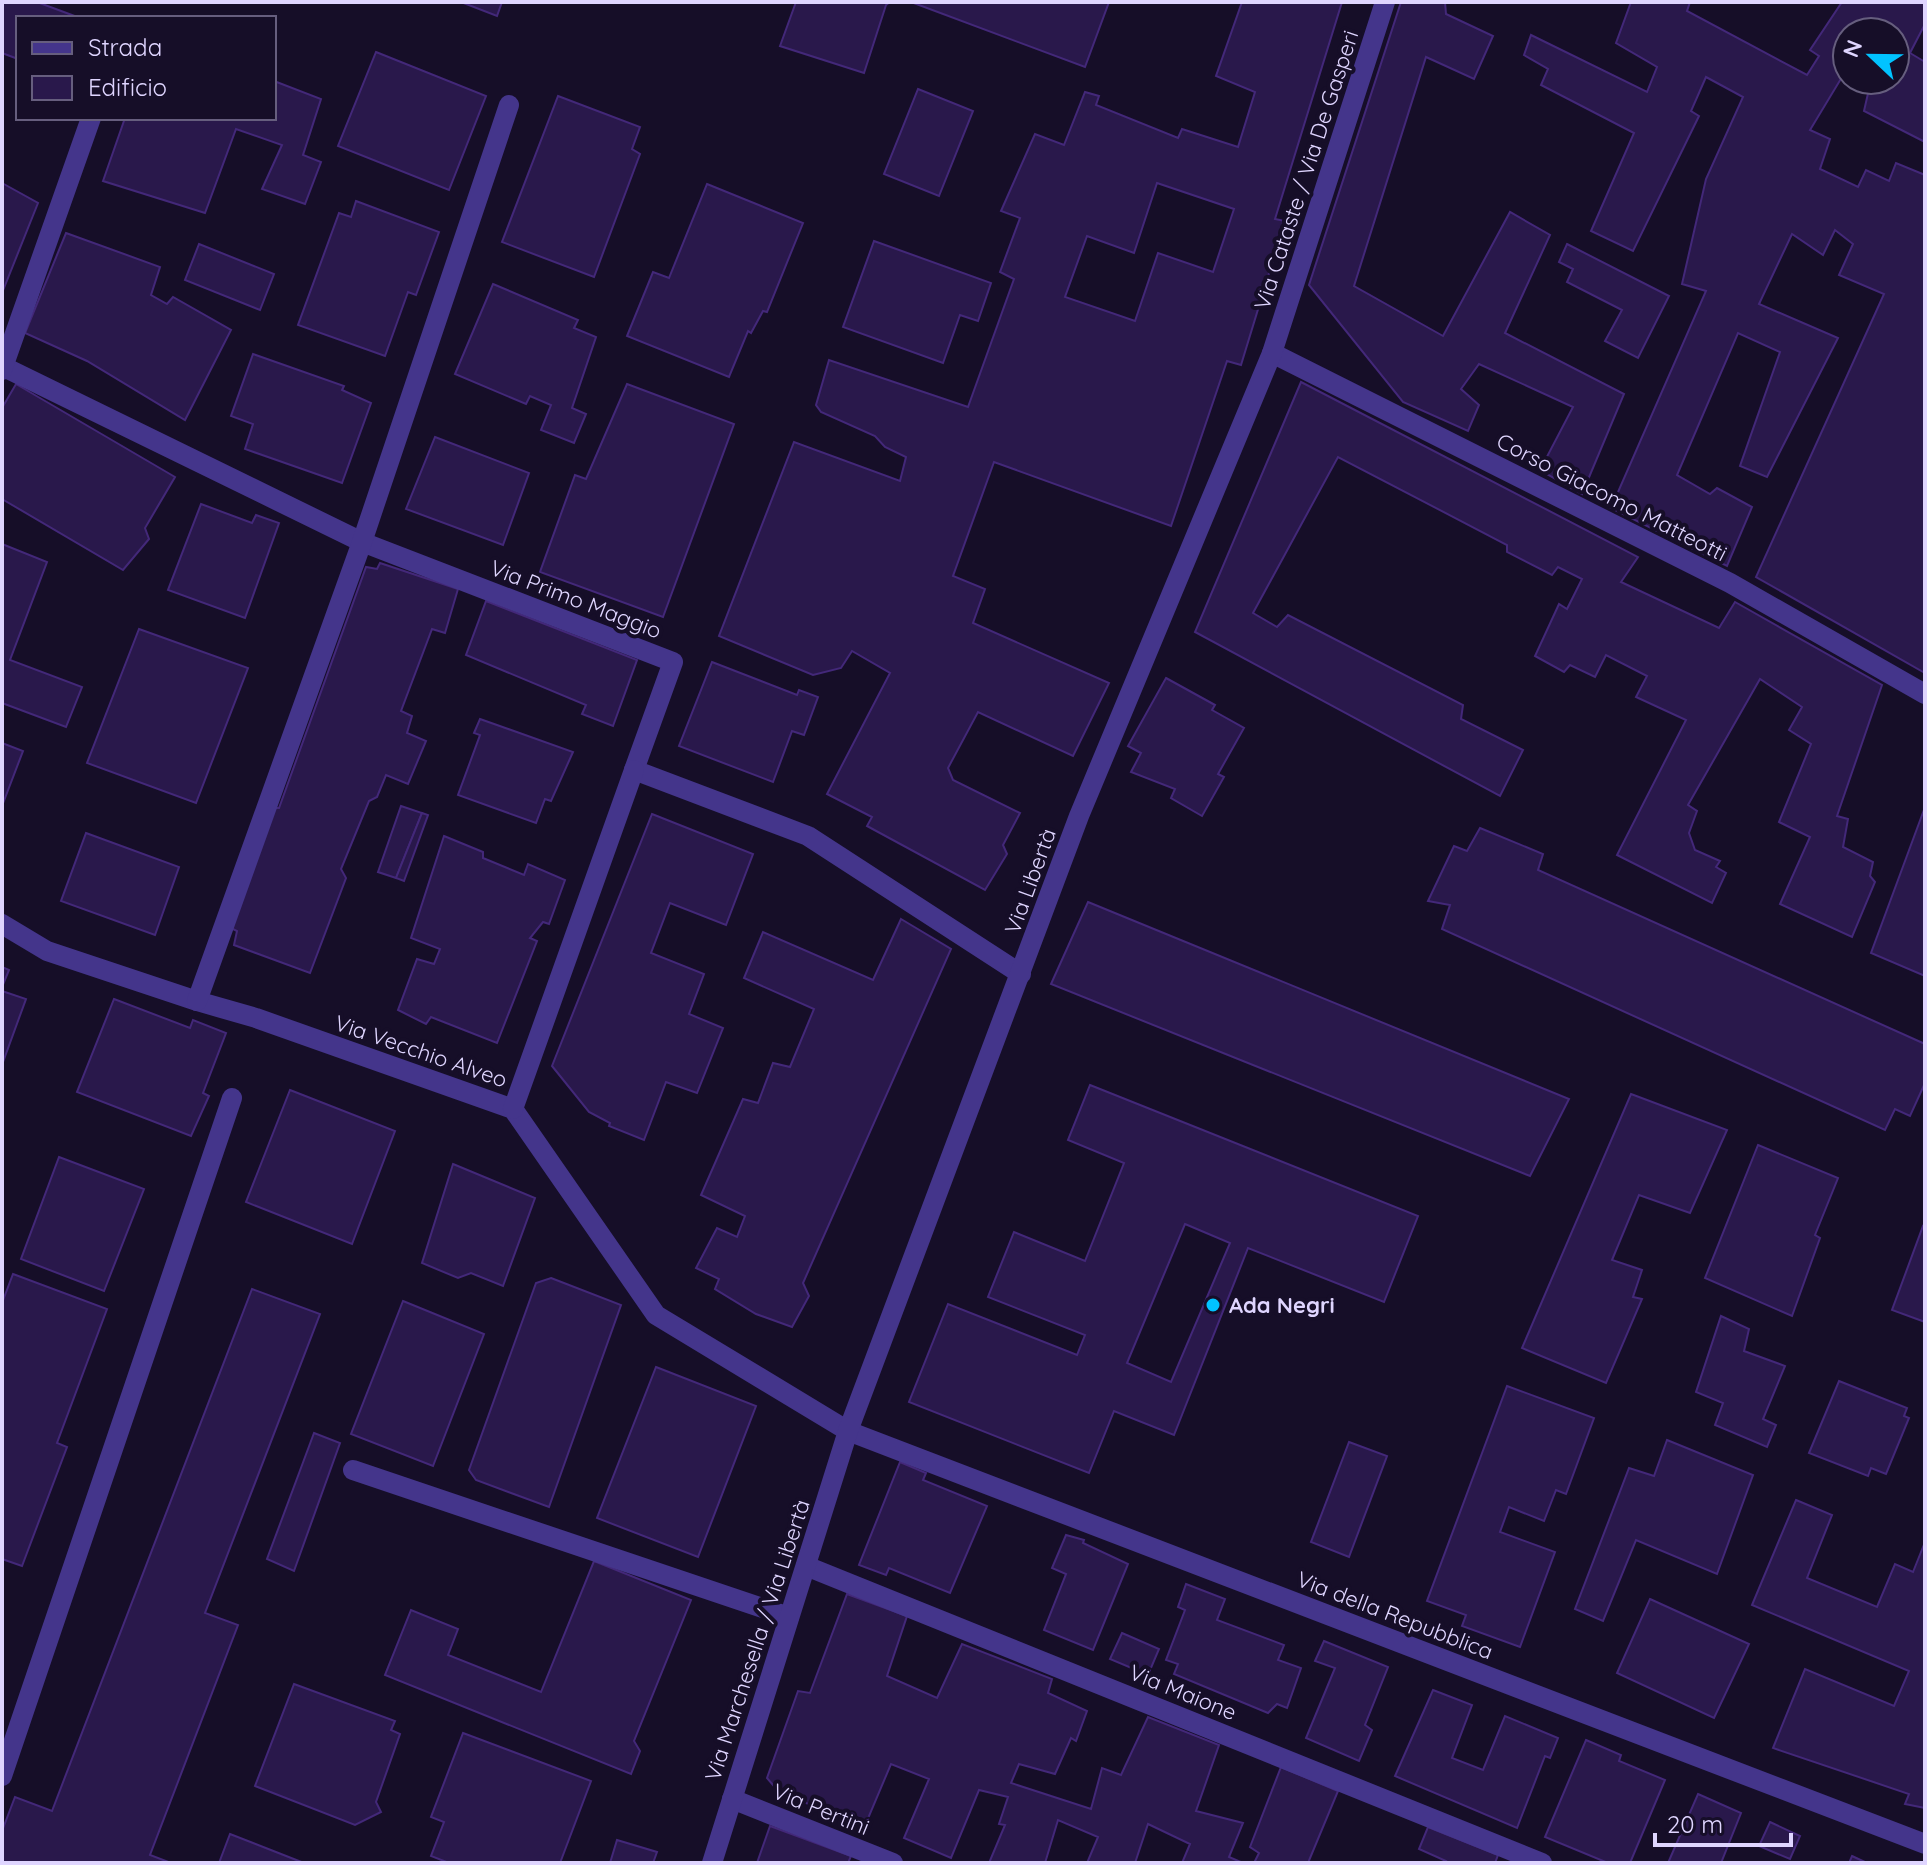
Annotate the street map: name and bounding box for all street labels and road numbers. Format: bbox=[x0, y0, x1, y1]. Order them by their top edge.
street label: Via Cataste / Via De Gasperi bbox=[1248, 27, 1364, 313]
street label: Corso Giacomo Matteotti bbox=[1492, 427, 1732, 567]
street label: Via Primo Maggio bbox=[486, 553, 666, 645]
street label: Via Libertà bbox=[998, 824, 1062, 938]
street label: Via Vecchio Alveo bbox=[331, 1008, 511, 1094]
street label: Via Marchesella / Via Libertà bbox=[698, 1496, 816, 1784]
street label: Via della Repubblica bbox=[1293, 1565, 1497, 1665]
street label: Via Maione bbox=[1125, 1658, 1241, 1726]
street label: Via Pertini bbox=[768, 1777, 874, 1841]

